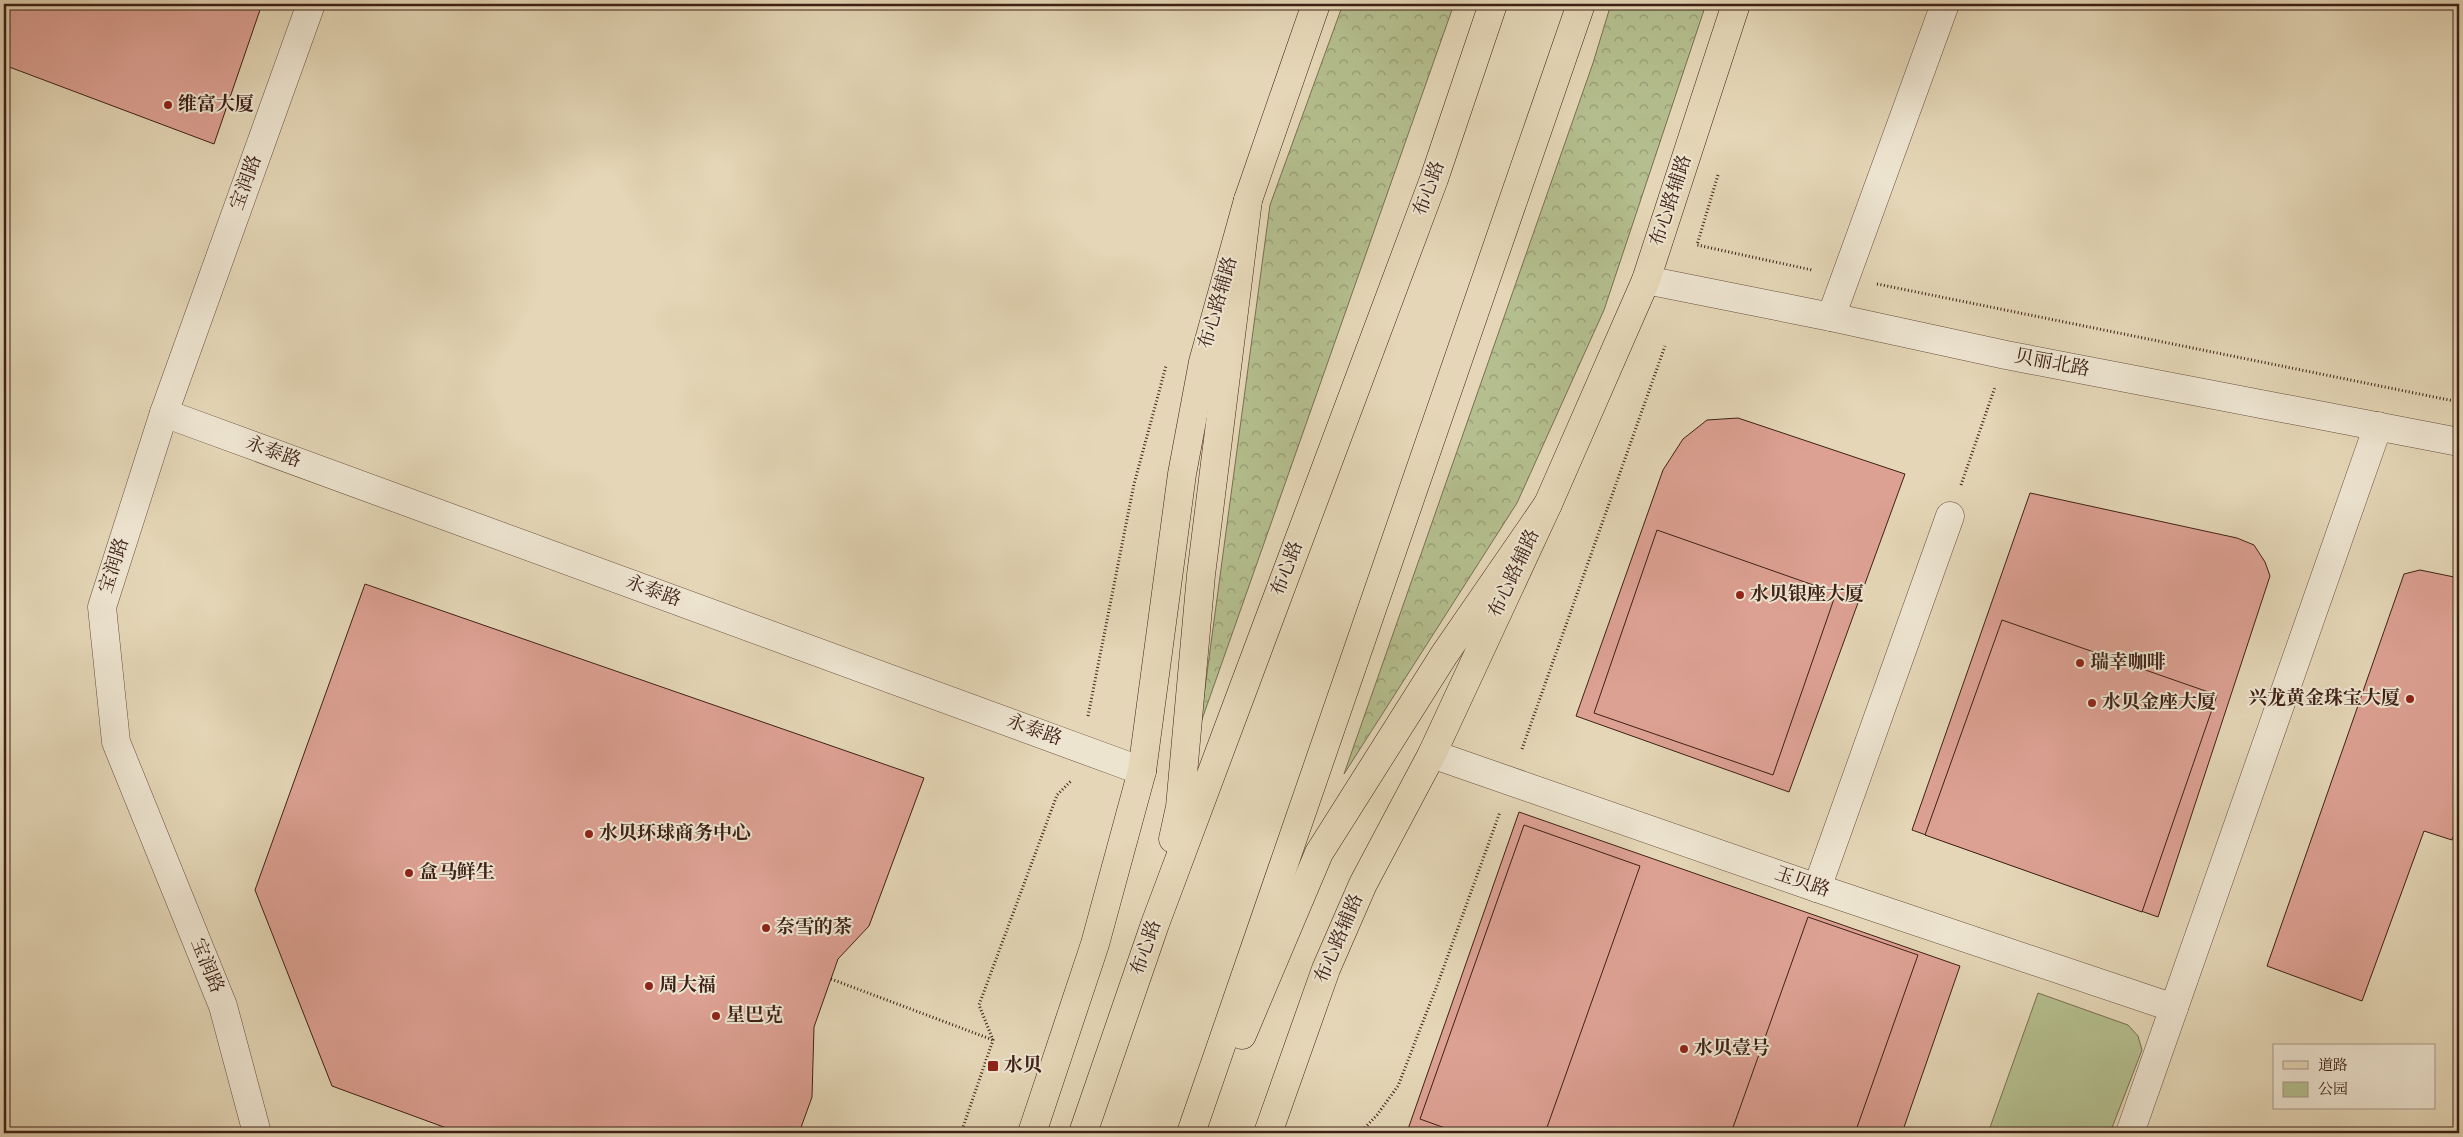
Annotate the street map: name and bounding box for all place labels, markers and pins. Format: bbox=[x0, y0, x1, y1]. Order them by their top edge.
place label: 维富大厦 bbox=[178, 92, 254, 119]
marker: 维富大厦 bbox=[162, 99, 174, 111]
place label: 水贝银座大厦 bbox=[1750, 582, 1864, 609]
marker: 水贝银座大厦 bbox=[1734, 589, 1746, 601]
place label: 瑞幸咖啡 bbox=[2090, 650, 2166, 677]
marker: 瑞幸咖啡 bbox=[2074, 657, 2086, 669]
place label: 兴龙黄金珠宝大厦 bbox=[2248, 686, 2400, 713]
place label: 水贝金座大厦 bbox=[2102, 690, 2216, 717]
marker: 兴龙黄金珠宝大厦 bbox=[2404, 693, 2416, 705]
marker: 水贝金座大厦 bbox=[2086, 697, 2098, 709]
place label: 水贝环球商务中心 bbox=[599, 821, 751, 848]
marker: 水贝环球商务中心 bbox=[583, 828, 595, 840]
place label: 盒马鲜生 bbox=[419, 860, 495, 887]
marker: 盒马鲜生 bbox=[403, 867, 415, 879]
place label: 奈雪的茶 bbox=[776, 915, 852, 942]
marker: 奈雪的茶 bbox=[760, 922, 772, 934]
place label: 周大福 bbox=[659, 973, 716, 1000]
marker: 周大福 bbox=[643, 980, 655, 992]
place label: 星巴克 bbox=[726, 1003, 783, 1030]
marker: 星巴克 bbox=[710, 1010, 722, 1022]
place label: 水贝壹号 bbox=[1694, 1036, 1770, 1063]
marker: 水贝壹号 bbox=[1678, 1043, 1690, 1055]
place label: 水贝 bbox=[1004, 1053, 1042, 1080]
marker: 水贝 bbox=[986, 1059, 1000, 1073]

